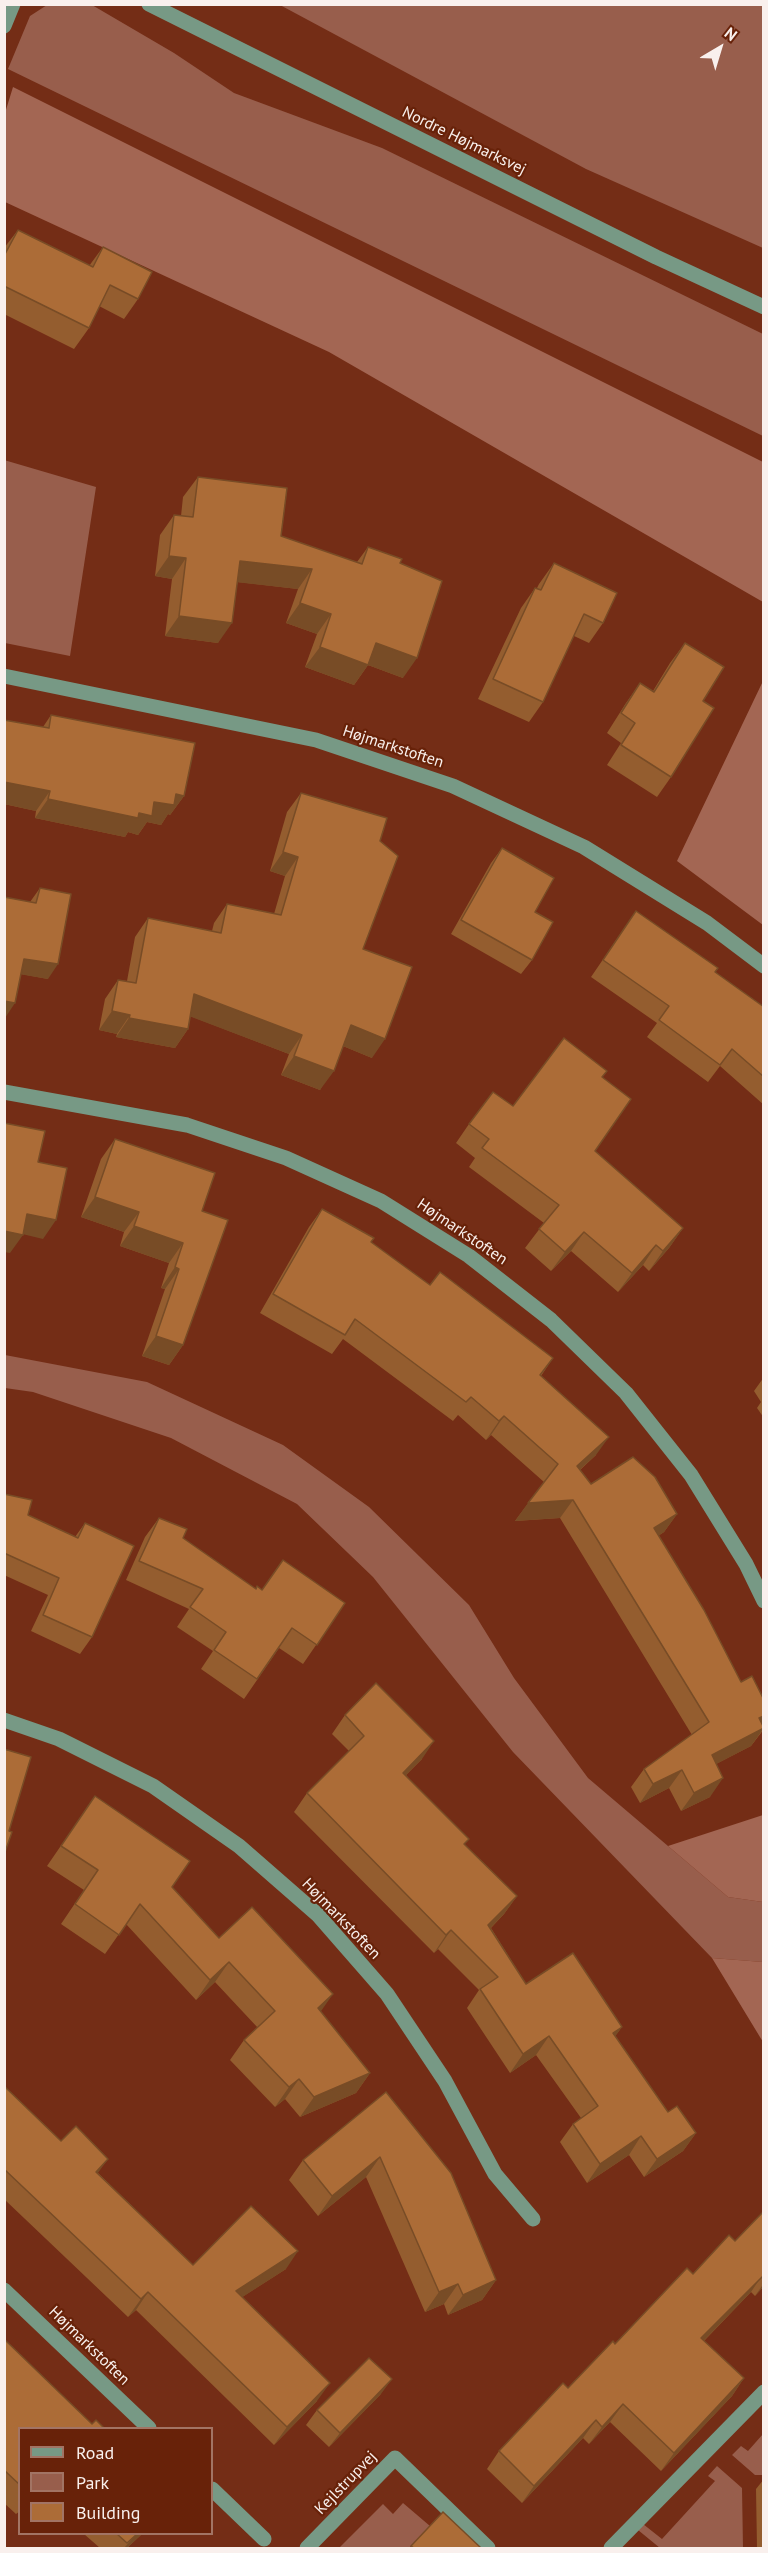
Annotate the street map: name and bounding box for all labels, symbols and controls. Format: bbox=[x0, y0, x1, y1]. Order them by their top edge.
north arrow bbox=[690, 18, 750, 78]
text: N bbox=[721, 23, 741, 45]
street label: Nordre Højmarksvej bbox=[399, 103, 529, 179]
street label: Højmarkstoften bbox=[340, 722, 446, 772]
street label: Højmarkstoften bbox=[413, 1195, 511, 1269]
street label: Højmarkstoften bbox=[298, 1875, 384, 1963]
street label: Højmarkstoften bbox=[45, 2303, 133, 2389]
legend bbox=[18, 2427, 213, 2535]
text: Road bbox=[76, 2441, 114, 2464]
street label: Kejlstrupvej bbox=[311, 2447, 381, 2519]
text: Park bbox=[76, 2471, 109, 2494]
text: Building bbox=[76, 2501, 140, 2524]

